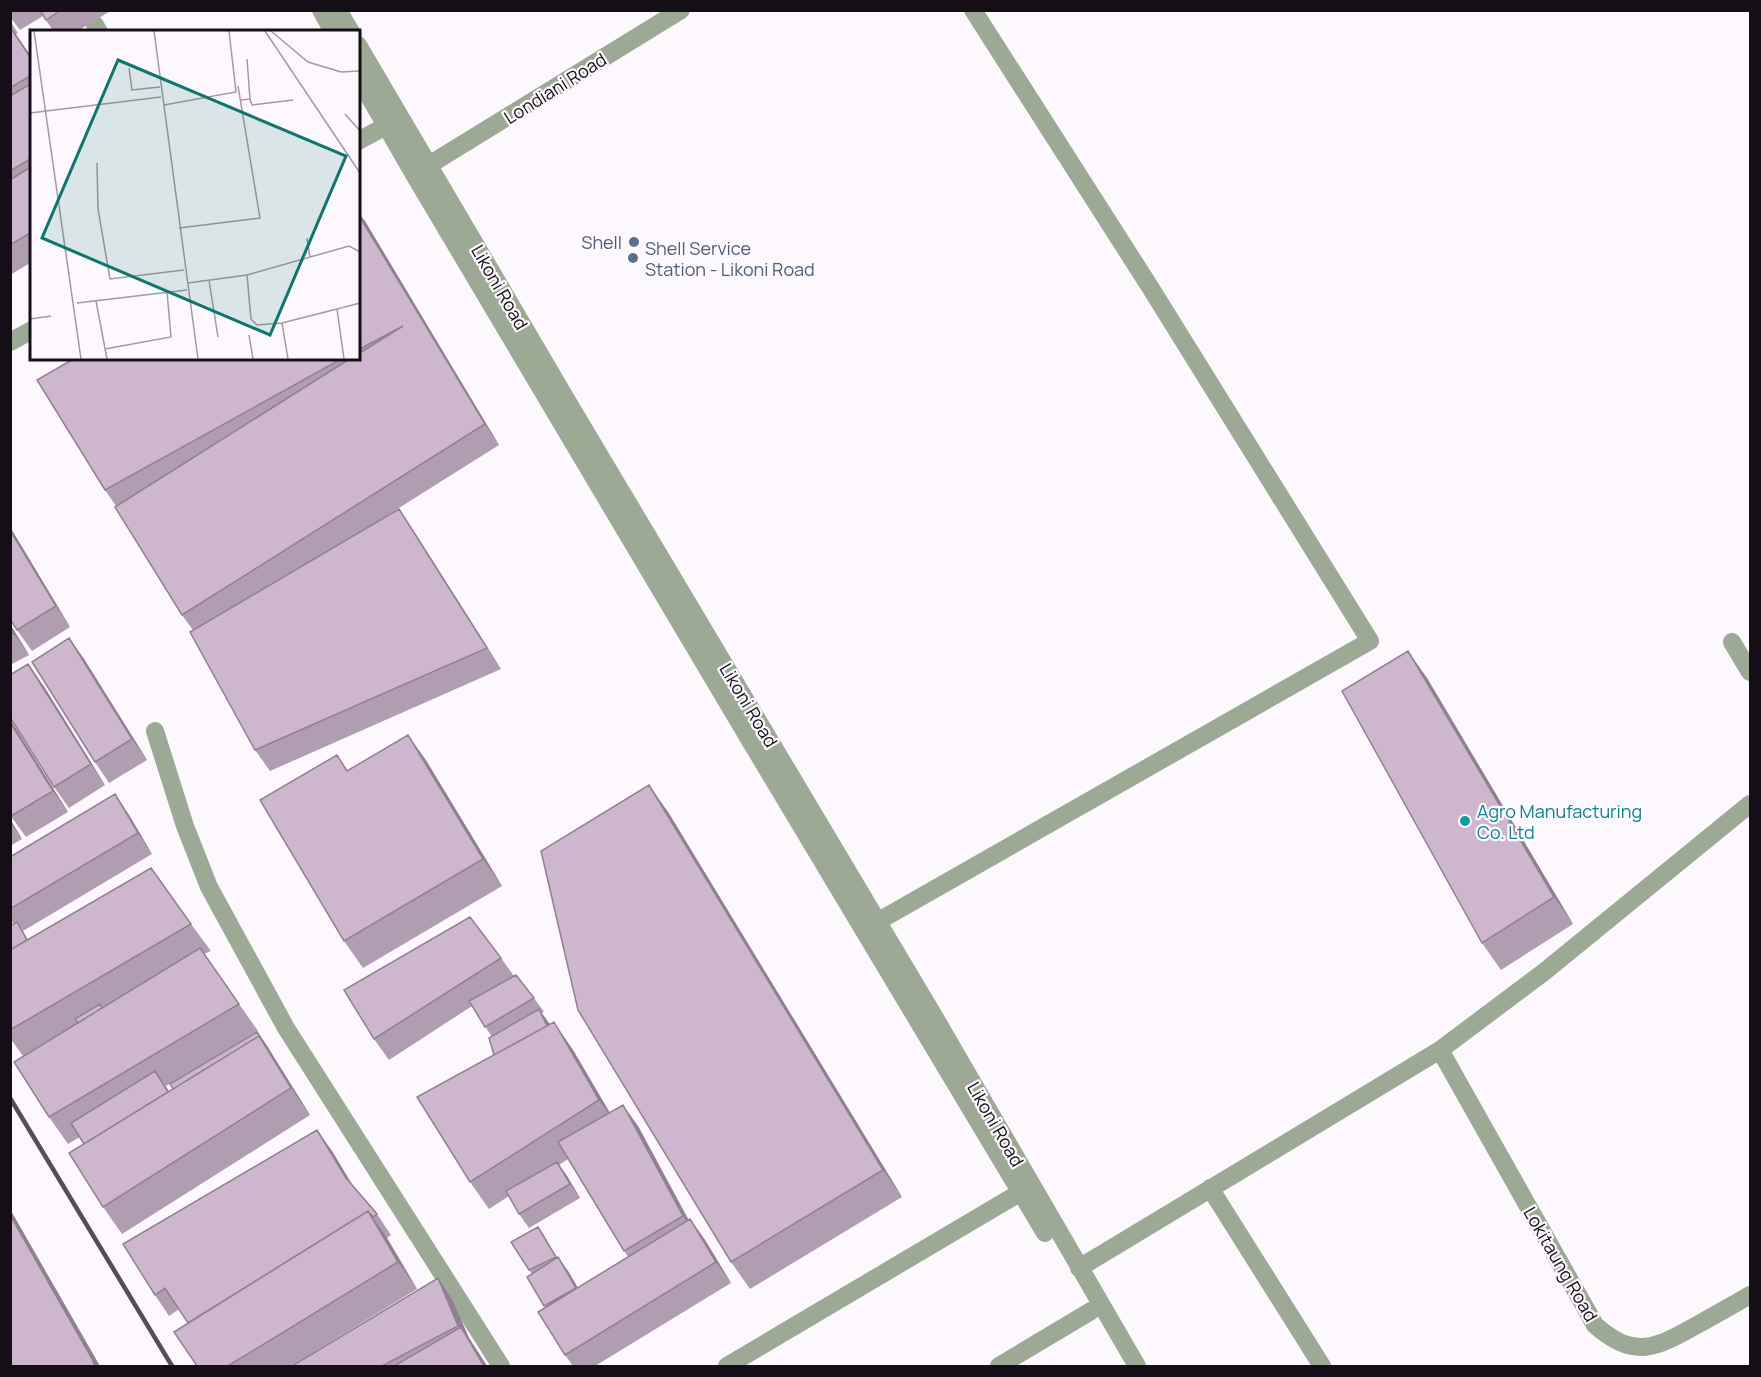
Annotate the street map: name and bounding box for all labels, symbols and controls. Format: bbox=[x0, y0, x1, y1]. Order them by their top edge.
inset map bbox=[30, 30, 360, 360]
street label: Londiani Road bbox=[499, 47, 611, 129]
place label: Shell bbox=[581, 230, 622, 254]
marker: Shell bbox=[627, 235, 641, 249]
place label: Shell Service Station - Likoni Road bbox=[645, 236, 815, 281]
street label: Likoni Road bbox=[466, 240, 534, 334]
marker: Shell Service Station - Likoni Road bbox=[626, 251, 640, 265]
street label: Likoni Road bbox=[715, 659, 783, 751]
place label: Agro Manufacturing Co. Ltd bbox=[1477, 799, 1642, 844]
marker: Agro Manufacturing Co. Ltd bbox=[1458, 814, 1472, 828]
street label: Likoni Road bbox=[962, 1077, 1030, 1171]
street label: Lokitaung Road bbox=[1518, 1202, 1604, 1326]

